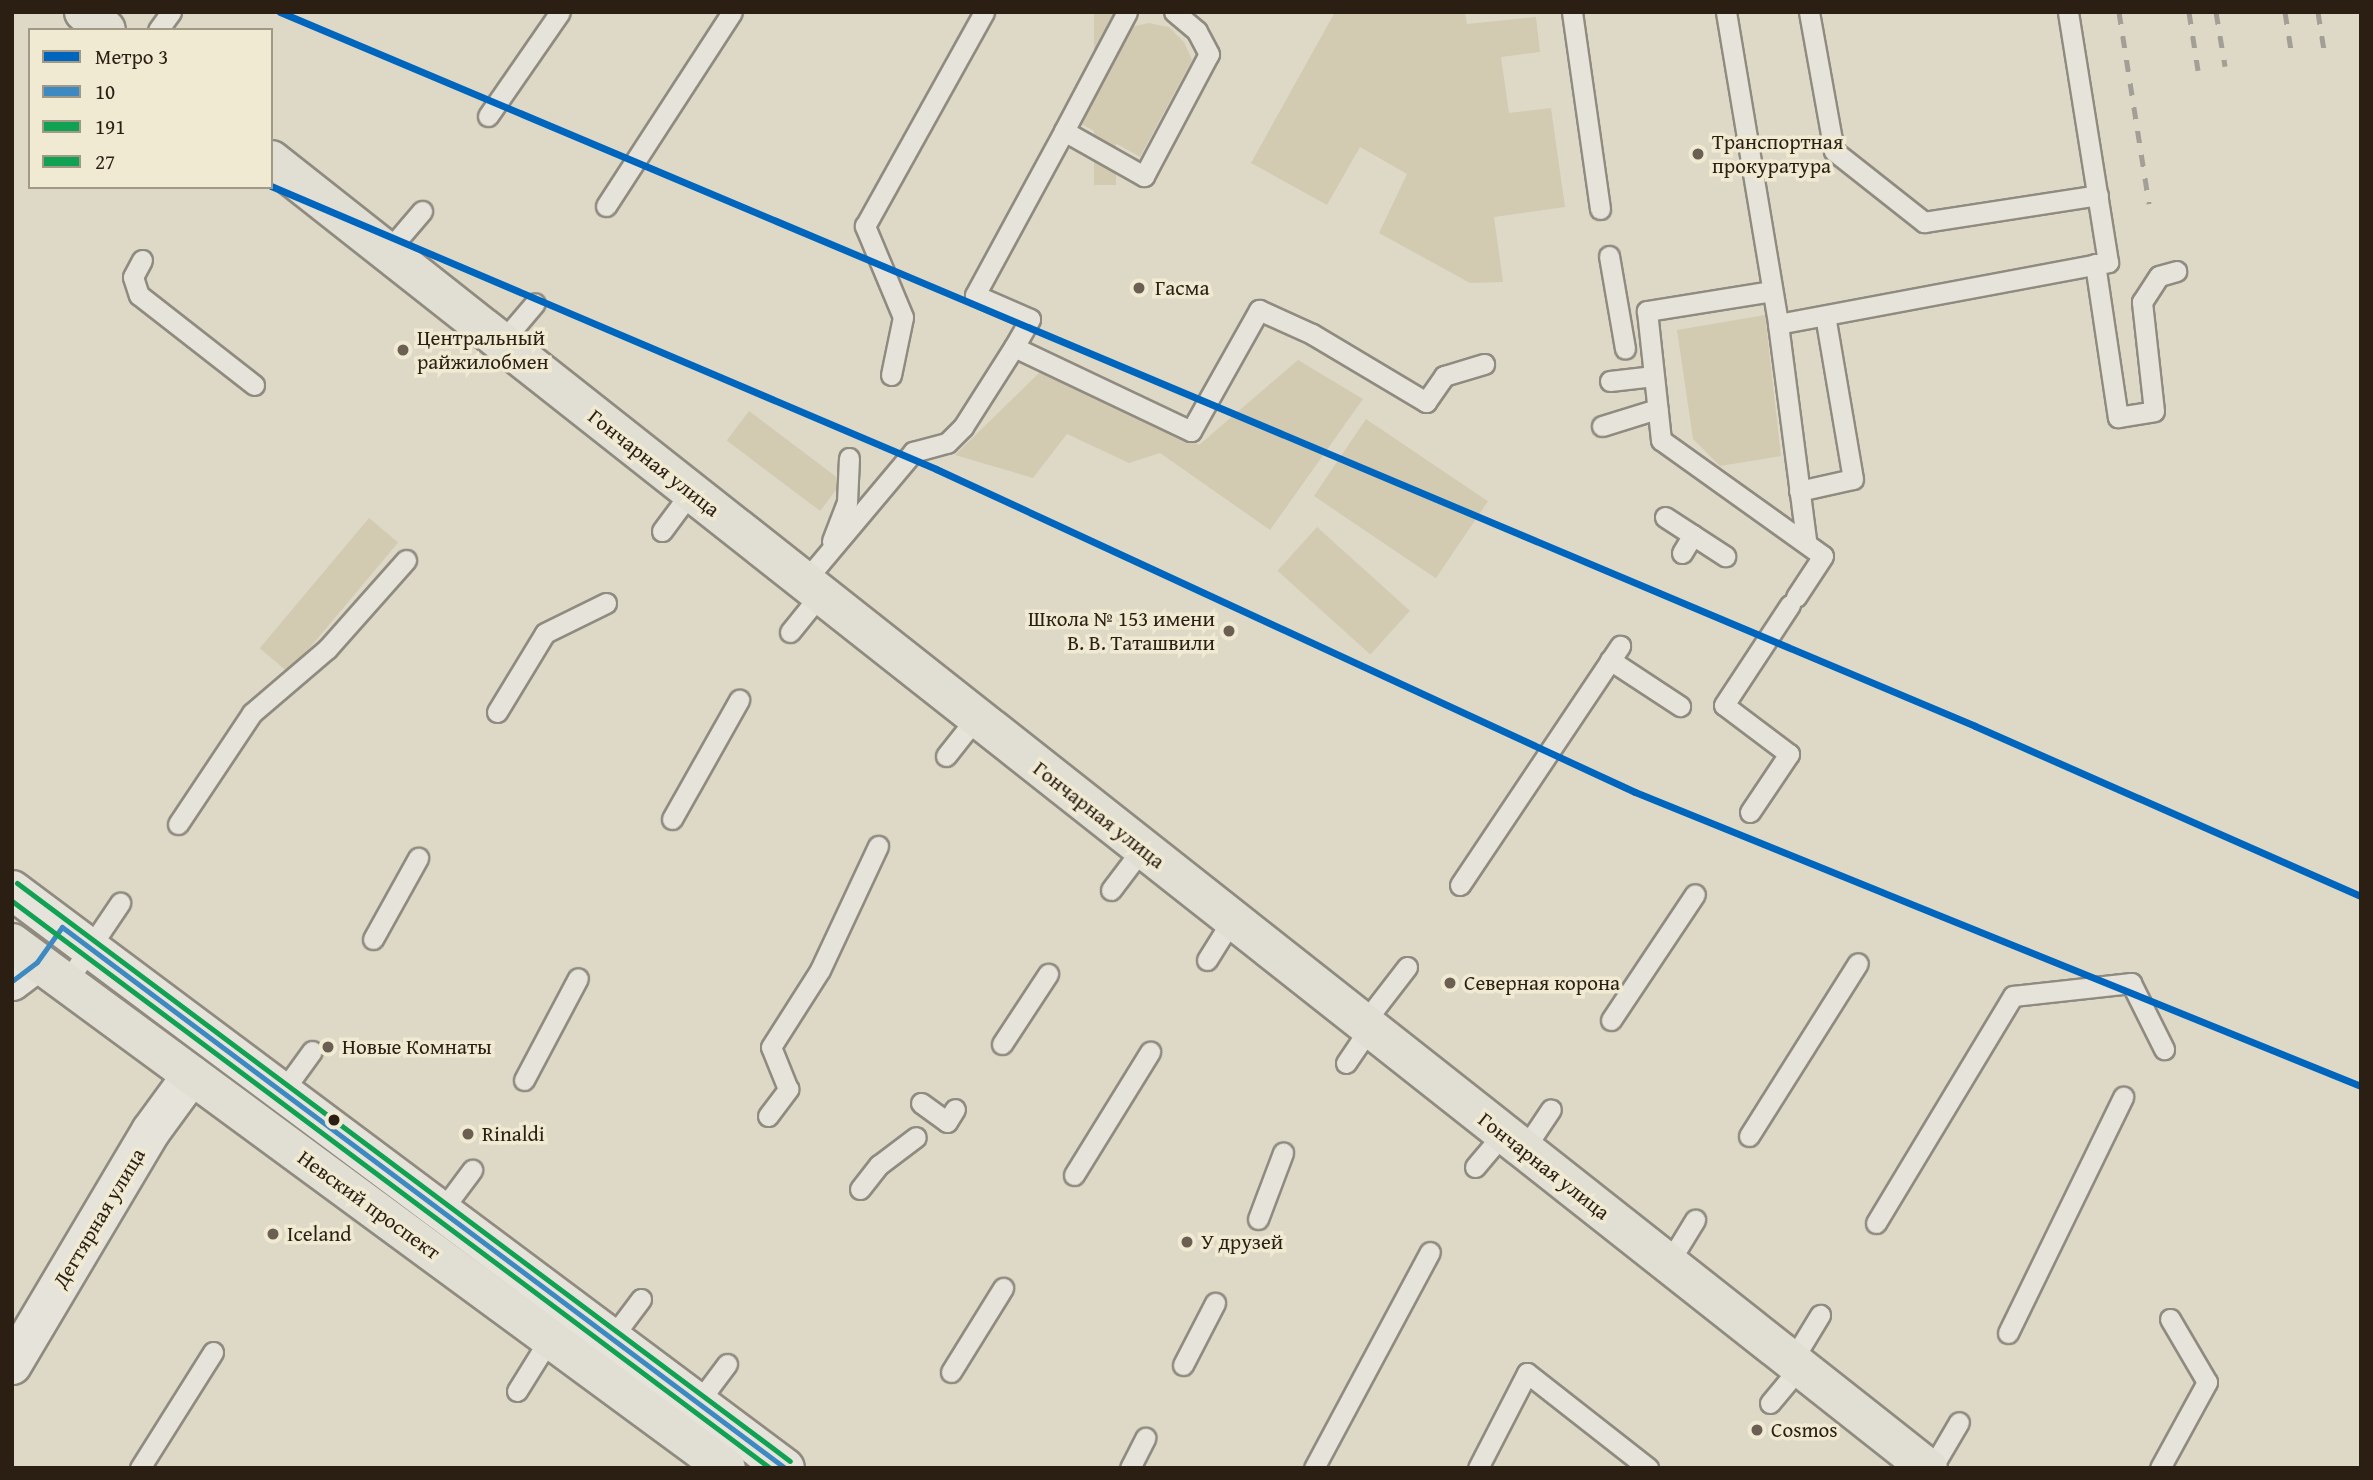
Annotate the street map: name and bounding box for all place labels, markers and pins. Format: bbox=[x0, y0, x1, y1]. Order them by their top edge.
place label: Транспортная прокуратура bbox=[1712, 129, 1843, 179]
marker: Транспортная прокуратура bbox=[1690, 146, 1706, 162]
place label: Гасма bbox=[1155, 275, 1209, 301]
marker: Гасма bbox=[1129, 278, 1149, 298]
place label: Центральный райжилобмен bbox=[417, 325, 549, 375]
marker: Центральный райжилобмен bbox=[395, 342, 411, 358]
place label: Школа № 153 имени В. В. Таташвили bbox=[1028, 606, 1215, 656]
marker: Школа № 153 имени В. В. Таташвили bbox=[1221, 623, 1237, 639]
place label: Северная корона bbox=[1464, 970, 1620, 996]
marker: Северная корона bbox=[1442, 975, 1458, 991]
place label: Новые Комнаты bbox=[342, 1034, 492, 1060]
marker: Новые Комнаты bbox=[320, 1039, 336, 1055]
unlabelled marker bbox=[327, 1113, 341, 1127]
place label: Rinaldi bbox=[482, 1121, 545, 1147]
marker: Rinaldi bbox=[460, 1126, 476, 1142]
place label: Iceland bbox=[287, 1221, 351, 1247]
marker: Iceland bbox=[265, 1226, 281, 1242]
place label: У друзей bbox=[1201, 1229, 1283, 1255]
marker: У друзей bbox=[1179, 1234, 1195, 1250]
place label: Cosmos bbox=[1771, 1417, 1838, 1443]
marker: Cosmos bbox=[1749, 1422, 1765, 1438]

